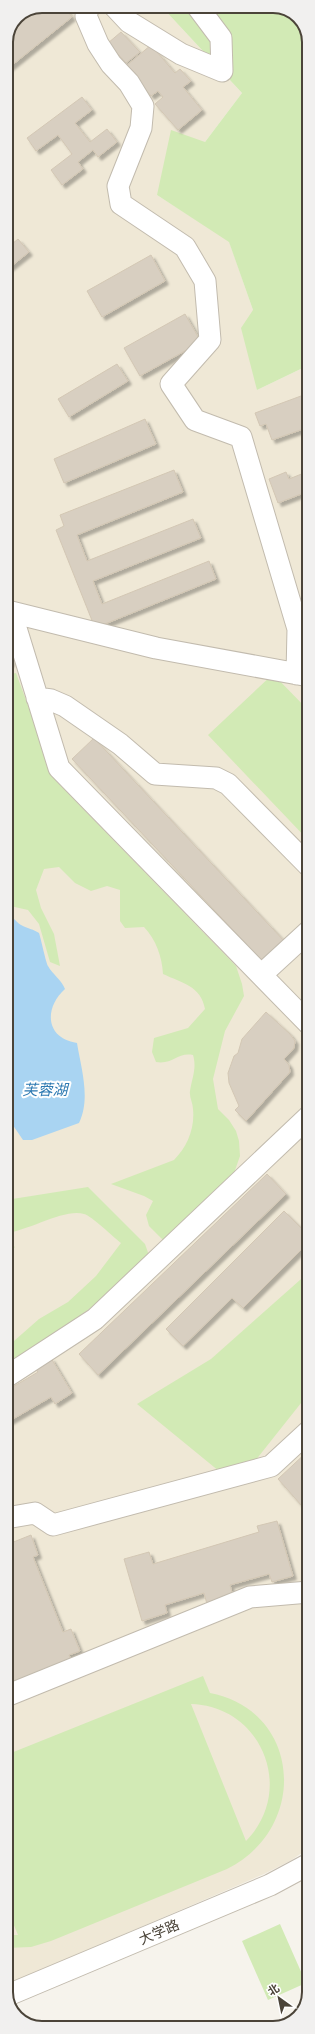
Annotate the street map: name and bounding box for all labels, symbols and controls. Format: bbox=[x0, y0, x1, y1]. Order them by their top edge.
water label: 芙蓉湖 bbox=[22, 1082, 69, 1098]
street label: 大学路 bbox=[137, 1917, 181, 1948]
north arrow bbox=[259, 1978, 299, 2018]
text: 北 bbox=[266, 1982, 281, 1998]

